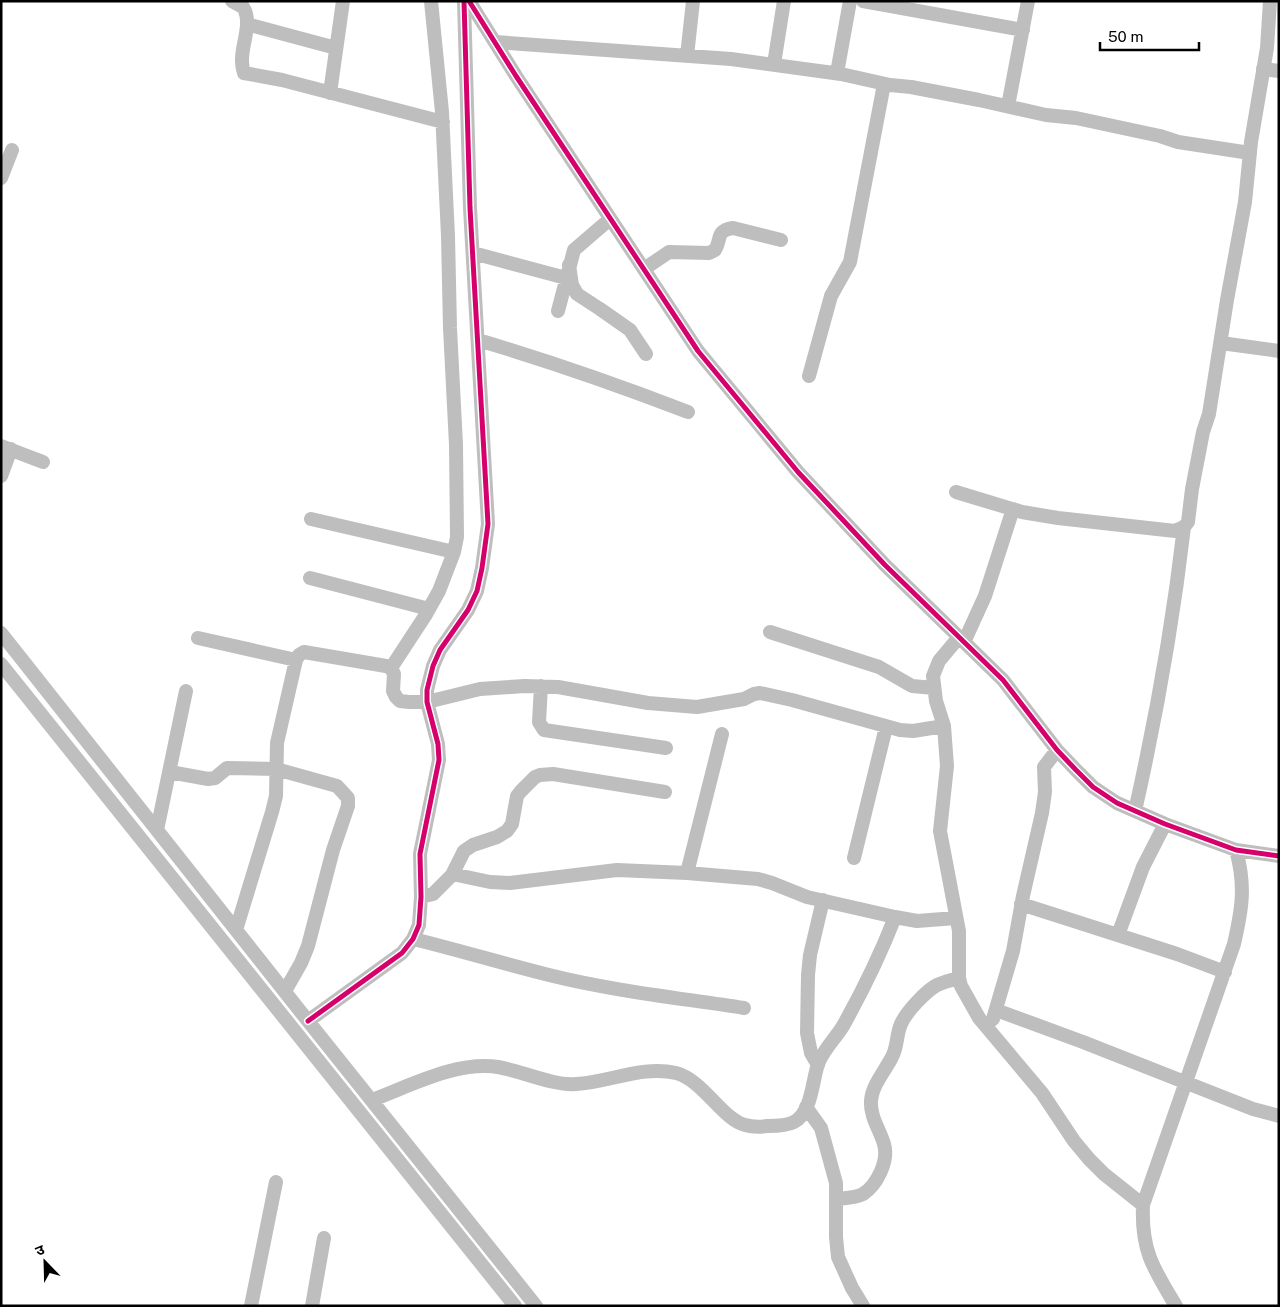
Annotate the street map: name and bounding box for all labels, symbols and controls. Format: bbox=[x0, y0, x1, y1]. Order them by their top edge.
scale bar bbox=[1100, 20, 1199, 52]
text: 50 m bbox=[1108, 28, 1143, 45]
north arrow bbox=[20, 1237, 70, 1287]
text: उ bbox=[33, 1241, 48, 1259]

